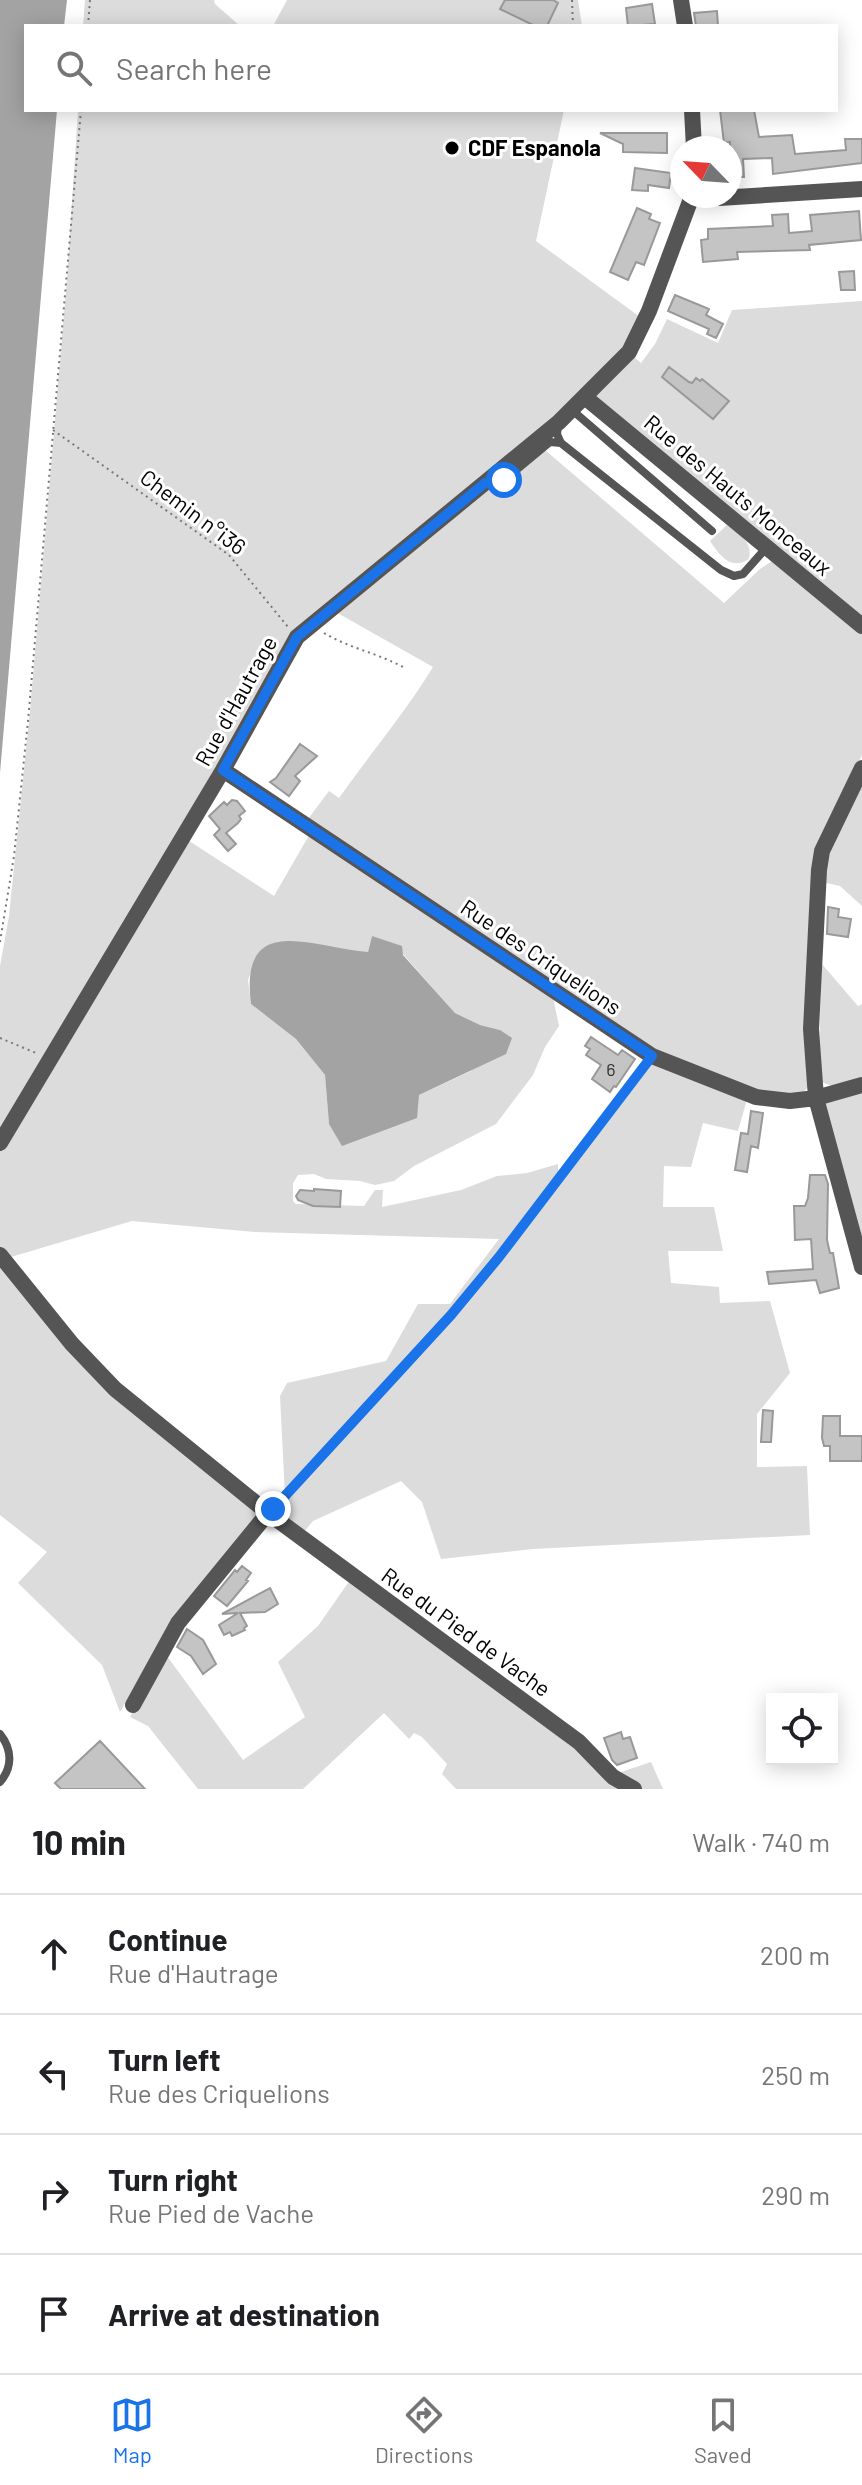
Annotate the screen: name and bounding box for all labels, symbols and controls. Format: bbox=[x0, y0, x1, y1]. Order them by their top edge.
search box bbox=[24, 24, 838, 112]
icon: search bbox=[52, 46, 96, 90]
text: Search here bbox=[116, 50, 272, 86]
place label: CDF Espanola bbox=[468, 134, 601, 160]
north arrow bbox=[670, 136, 742, 208]
marker: CDF Espanola bbox=[443, 139, 461, 157]
street label: Rue des Hauts Monceaux bbox=[640, 408, 837, 580]
route start bbox=[486, 462, 522, 498]
street label: Chemin n°i36 bbox=[136, 463, 251, 559]
street label: Rue d'Hautrage bbox=[189, 631, 282, 770]
street label: Rue des Criquelions bbox=[457, 893, 627, 1019]
house number: 6 bbox=[606, 1058, 616, 1080]
route end bbox=[255, 1491, 291, 1527]
street label: Rue du Pied de Vache bbox=[377, 1561, 556, 1701]
map controls bbox=[766, 1693, 838, 1765]
button: locate bbox=[766, 1693, 838, 1765]
text: 10 min bbox=[32, 1821, 126, 1862]
text: Walk · 740 m bbox=[692, 1826, 830, 1857]
text: Continue bbox=[108, 1921, 228, 1957]
icon: ahead bbox=[32, 1932, 76, 1976]
text: 200 m bbox=[760, 1939, 830, 1970]
text: Rue d'Hautrage bbox=[108, 1957, 279, 1988]
text: Turn left bbox=[108, 2041, 221, 2077]
icon: left bbox=[32, 2052, 76, 2096]
text: 250 m bbox=[761, 2059, 830, 2090]
text: Rue des Criquelions bbox=[108, 2077, 330, 2108]
text: Turn right bbox=[108, 2161, 238, 2197]
icon: right bbox=[32, 2172, 76, 2216]
text: 290 m bbox=[761, 2179, 830, 2210]
text: Rue Pied de Vache bbox=[108, 2197, 314, 2228]
icon: arrive bbox=[32, 2292, 76, 2336]
text: Arrive at destination bbox=[108, 2296, 380, 2332]
tab: Map bbox=[110, 2393, 154, 2467]
tab: Directions bbox=[375, 2393, 473, 2467]
tab: Saved bbox=[694, 2393, 752, 2467]

